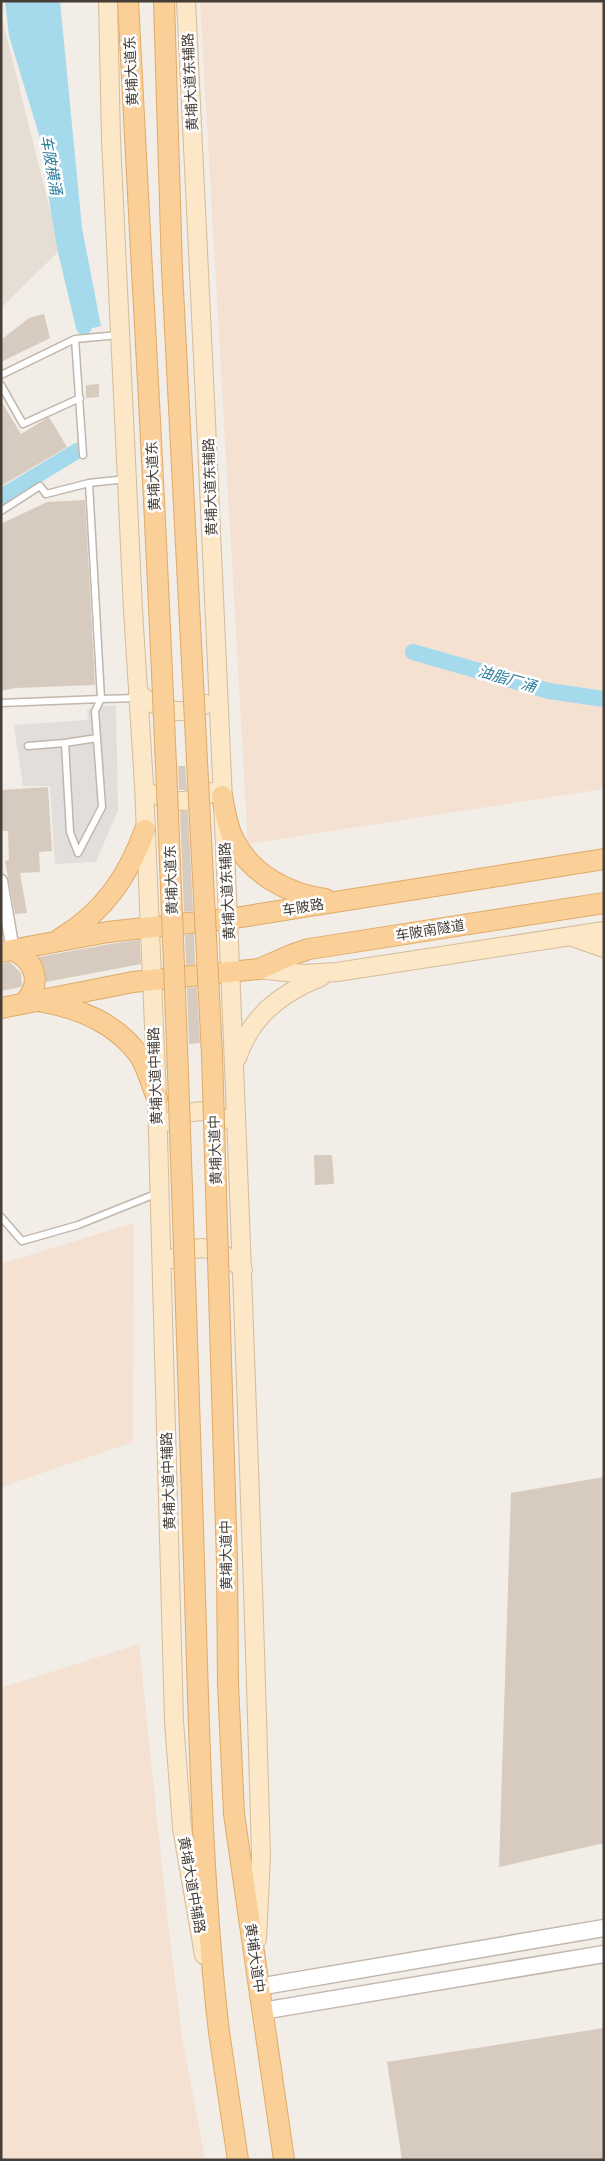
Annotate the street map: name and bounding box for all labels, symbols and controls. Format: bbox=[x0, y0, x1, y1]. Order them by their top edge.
street label: 黄埔大道东辅路 bbox=[179, 33, 203, 131]
street label: 黄埔大道东 bbox=[121, 36, 143, 106]
water label: 车陂横涌 bbox=[35, 134, 64, 198]
street label: 黄埔大道东辅路 bbox=[200, 438, 222, 536]
street label: 黄埔大道东 bbox=[143, 441, 165, 511]
water label: 油脂厂涌 bbox=[475, 663, 540, 698]
street label: 黄埔大道东辅路 bbox=[216, 842, 240, 940]
street label: 黄埔大道东 bbox=[162, 845, 182, 915]
street label: 车陂路 bbox=[281, 896, 325, 920]
street label: 车陂南隧道 bbox=[394, 917, 466, 945]
street label: 黄埔大道中辅路 bbox=[145, 1027, 167, 1125]
street label: 黄埔大道中 bbox=[206, 1115, 226, 1185]
street label: 黄埔大道中辅路 bbox=[158, 1432, 180, 1530]
street label: 黄埔大道中 bbox=[217, 1520, 237, 1590]
street label: 黄埔大道中辅路 bbox=[174, 1835, 208, 1935]
street label: 黄埔大道中 bbox=[240, 1922, 268, 1994]

